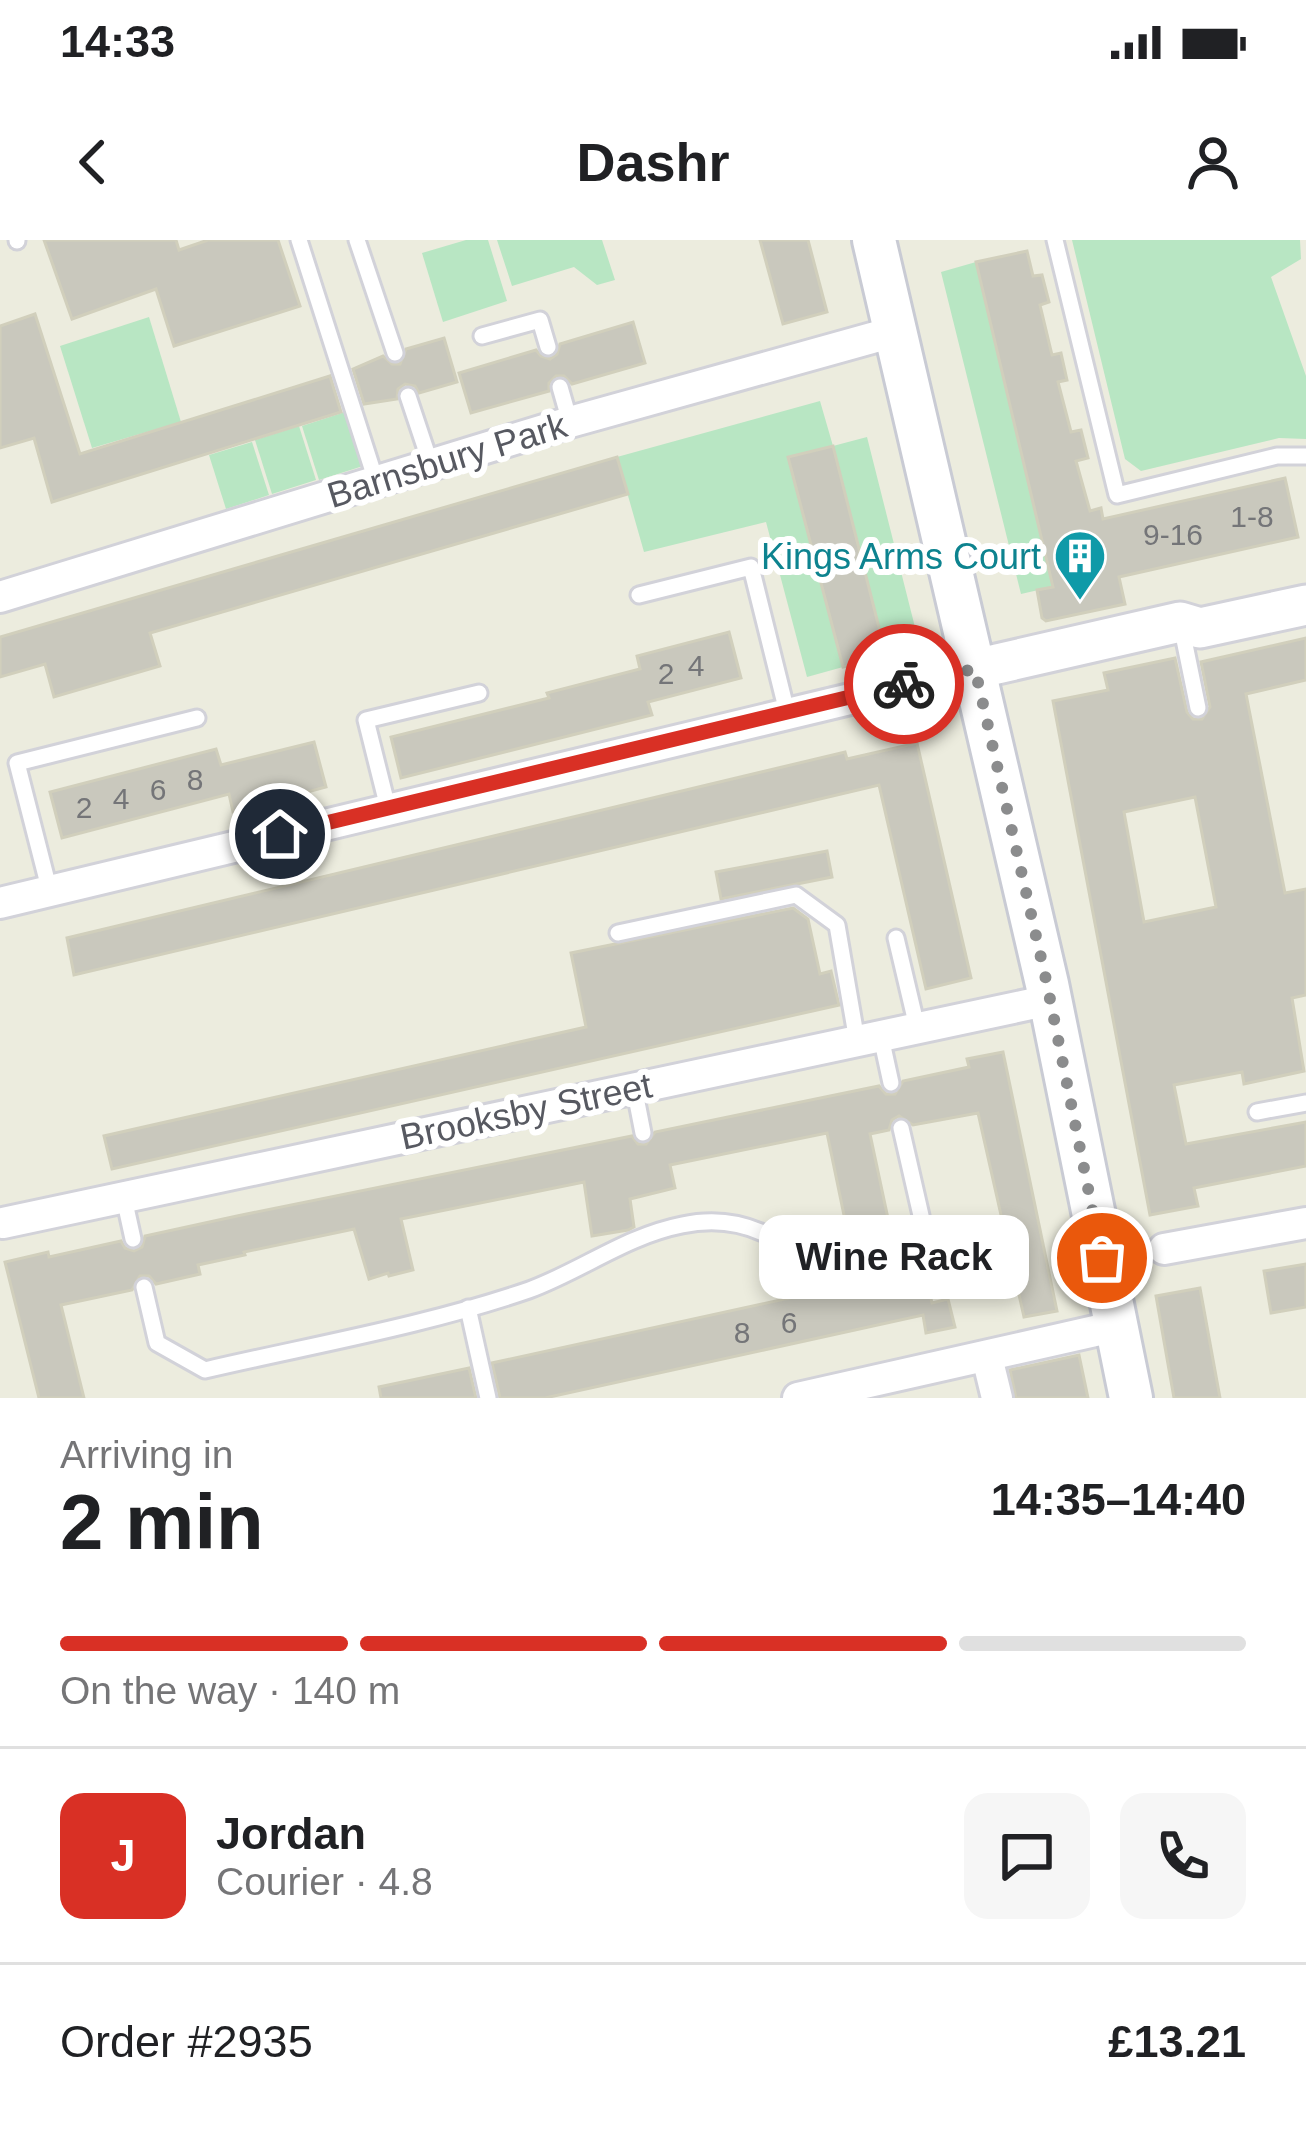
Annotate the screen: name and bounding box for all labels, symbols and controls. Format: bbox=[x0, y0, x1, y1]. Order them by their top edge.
text: 14:33 bbox=[60, 16, 175, 67]
icon: back bbox=[60, 129, 126, 195]
icon: person bbox=[1180, 129, 1246, 195]
text: Dashr bbox=[576, 132, 730, 192]
street label: Barnsbury Park bbox=[322, 404, 573, 516]
house number: 1-8 bbox=[1230, 500, 1274, 533]
house number: 9-16 bbox=[1143, 518, 1203, 551]
building icon: Kings Arms Court bbox=[1052, 528, 1108, 602]
place label: Kings Arms Court bbox=[761, 536, 1041, 577]
courier bbox=[844, 624, 964, 744]
house number: 4 bbox=[688, 649, 704, 682]
icon: bike bbox=[871, 651, 937, 717]
house number: 2 bbox=[658, 657, 674, 690]
house number: 8 bbox=[187, 763, 203, 796]
house number: 6 bbox=[150, 773, 166, 806]
house number: 4 bbox=[113, 782, 129, 815]
pin bbox=[229, 783, 331, 885]
house number: 2 bbox=[76, 791, 92, 824]
icon: home bbox=[247, 801, 313, 867]
street label: Brooksby Street bbox=[396, 1064, 656, 1158]
pin bbox=[1051, 1207, 1153, 1309]
callout: Wine Rack bbox=[760, 1216, 1030, 1300]
icon: bag bbox=[1069, 1225, 1135, 1291]
text: Wine Rack bbox=[796, 1235, 992, 1278]
house number: 6 bbox=[781, 1306, 797, 1339]
house number: 8 bbox=[734, 1316, 750, 1349]
text: Arriving in bbox=[60, 1433, 233, 1476]
text: 14:35–14:40 bbox=[991, 1474, 1246, 1525]
text: 2 min bbox=[60, 1478, 264, 1566]
text: On the way · 140 m bbox=[60, 1669, 400, 1712]
button: chat bbox=[964, 1793, 1090, 1919]
button: phone bbox=[1120, 1793, 1246, 1919]
text: Jordan bbox=[216, 1808, 366, 1859]
text: J bbox=[110, 1830, 136, 1881]
text: Courier · 4.8 bbox=[216, 1860, 433, 1903]
text: Order #2935 bbox=[60, 2016, 313, 2067]
text: £13.21 bbox=[1108, 2016, 1246, 2067]

